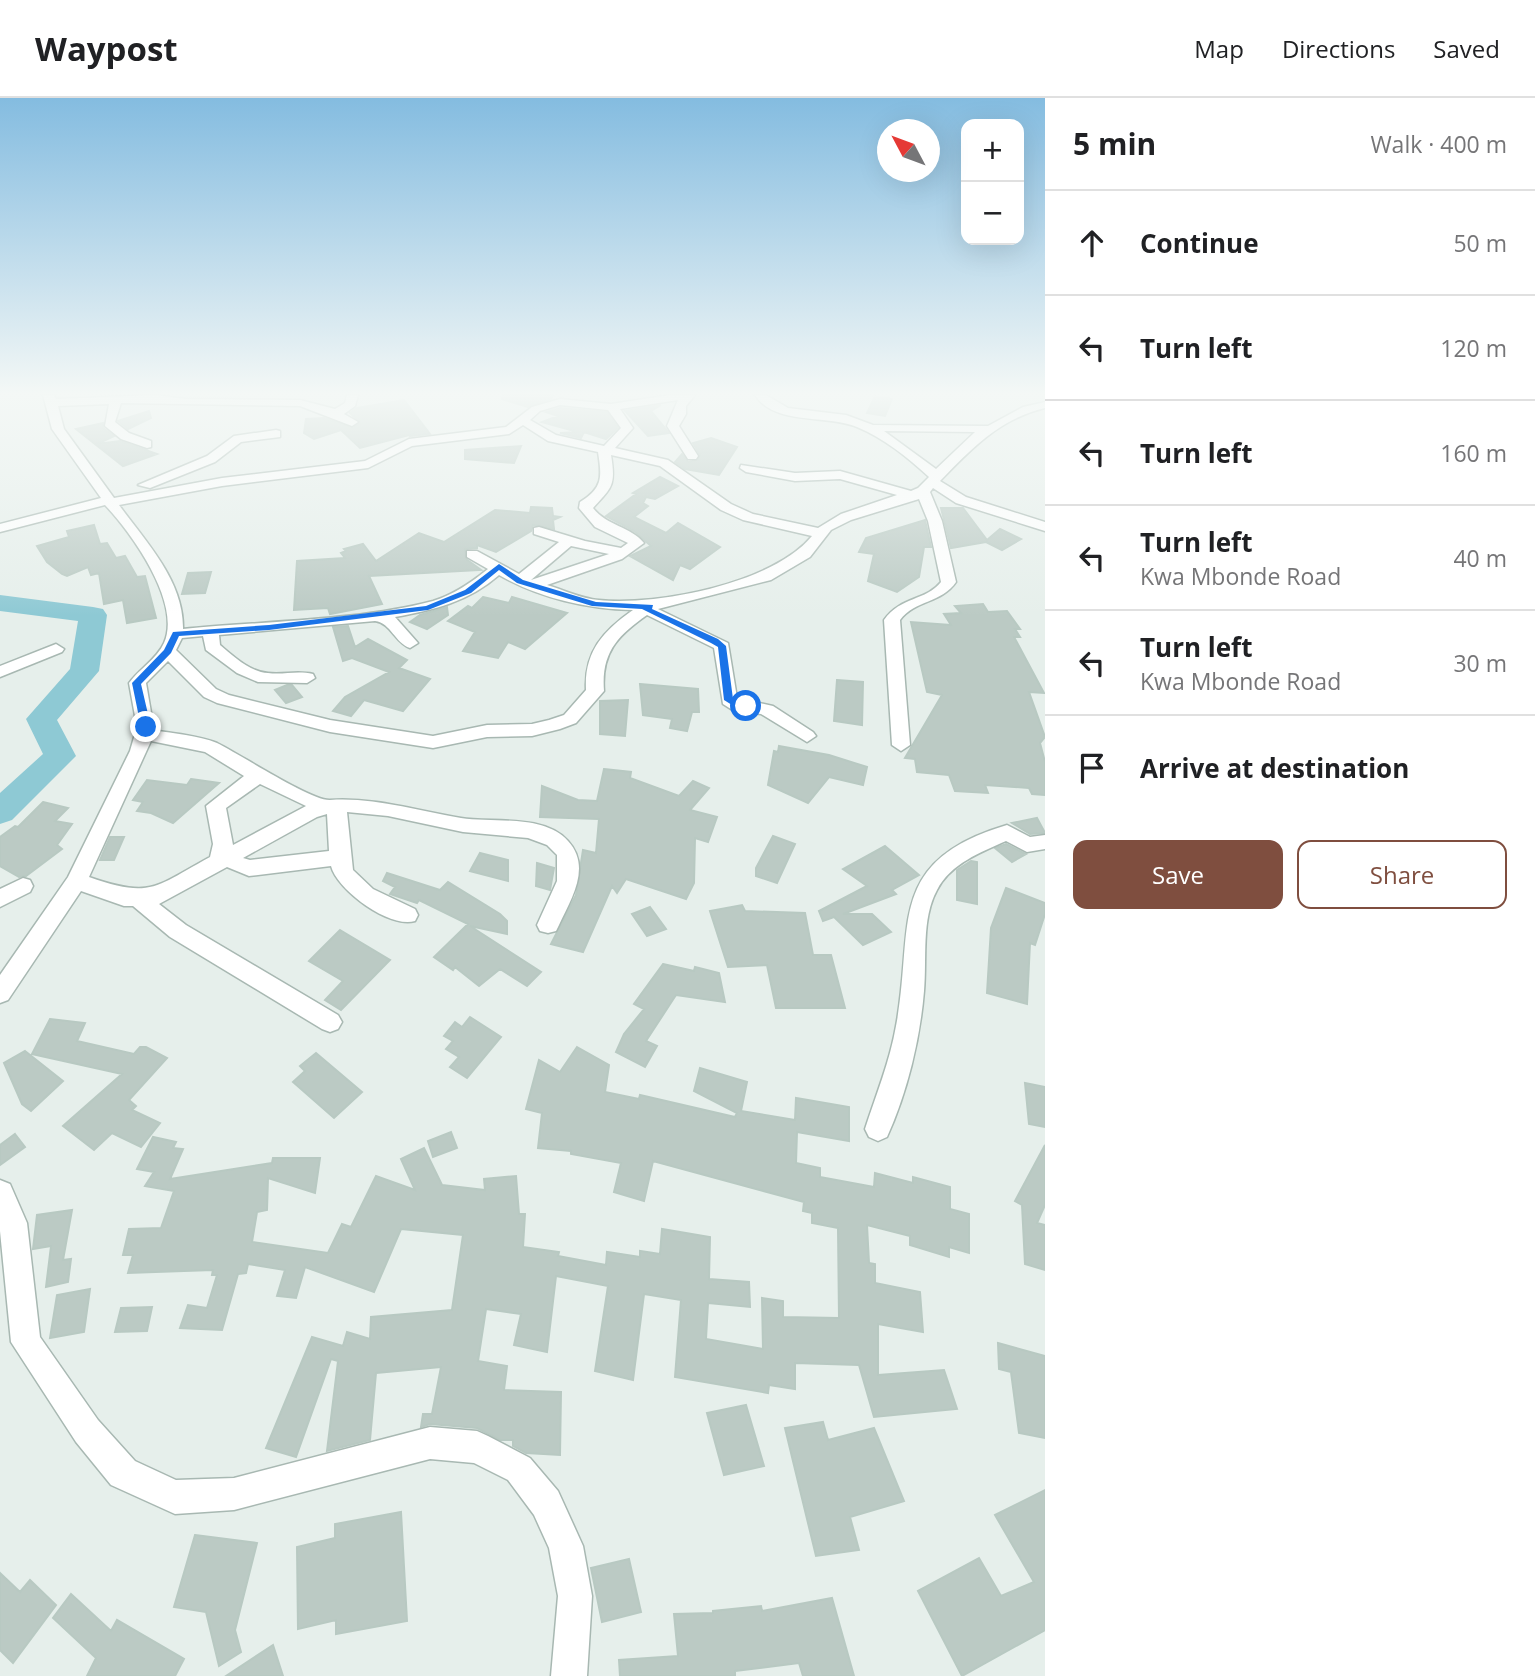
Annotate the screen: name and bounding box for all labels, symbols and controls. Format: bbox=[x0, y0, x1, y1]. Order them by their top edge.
text: Waypost bbox=[35, 26, 178, 71]
text: Map bbox=[1194, 32, 1244, 65]
text: Directions bbox=[1282, 32, 1395, 65]
text: Saved bbox=[1433, 32, 1500, 65]
north arrow bbox=[877, 119, 940, 182]
map controls bbox=[961, 119, 1024, 245]
button: + bbox=[961, 119, 1024, 182]
text: 5 min bbox=[1073, 123, 1156, 164]
text: Walk · 400 m bbox=[1370, 128, 1507, 160]
button: − bbox=[961, 182, 1024, 245]
icon: ahead bbox=[1073, 224, 1111, 262]
text: Continue bbox=[1140, 225, 1259, 261]
text: 50 m bbox=[1453, 227, 1507, 259]
icon: left bbox=[1073, 329, 1111, 367]
text: Turn left bbox=[1140, 330, 1252, 366]
text: 120 m bbox=[1440, 332, 1507, 364]
icon: left bbox=[1073, 434, 1111, 472]
text: Turn left bbox=[1140, 435, 1252, 471]
text: 160 m bbox=[1440, 437, 1507, 469]
text: Turn left bbox=[1140, 524, 1252, 560]
icon: left bbox=[1073, 539, 1111, 577]
text: 40 m bbox=[1453, 542, 1507, 574]
text: Kwa Mbonde Road bbox=[1140, 560, 1341, 592]
text: Turn left bbox=[1140, 629, 1252, 665]
icon: left bbox=[1073, 644, 1111, 682]
text: 30 m bbox=[1453, 647, 1507, 679]
text: Kwa Mbonde Road bbox=[1140, 665, 1341, 697]
route start bbox=[730, 690, 761, 721]
route end bbox=[130, 711, 161, 742]
icon: arrive bbox=[1073, 749, 1111, 787]
text: Arrive at destination bbox=[1140, 750, 1409, 786]
button: Save bbox=[1073, 840, 1283, 909]
button: Share bbox=[1297, 840, 1507, 909]

